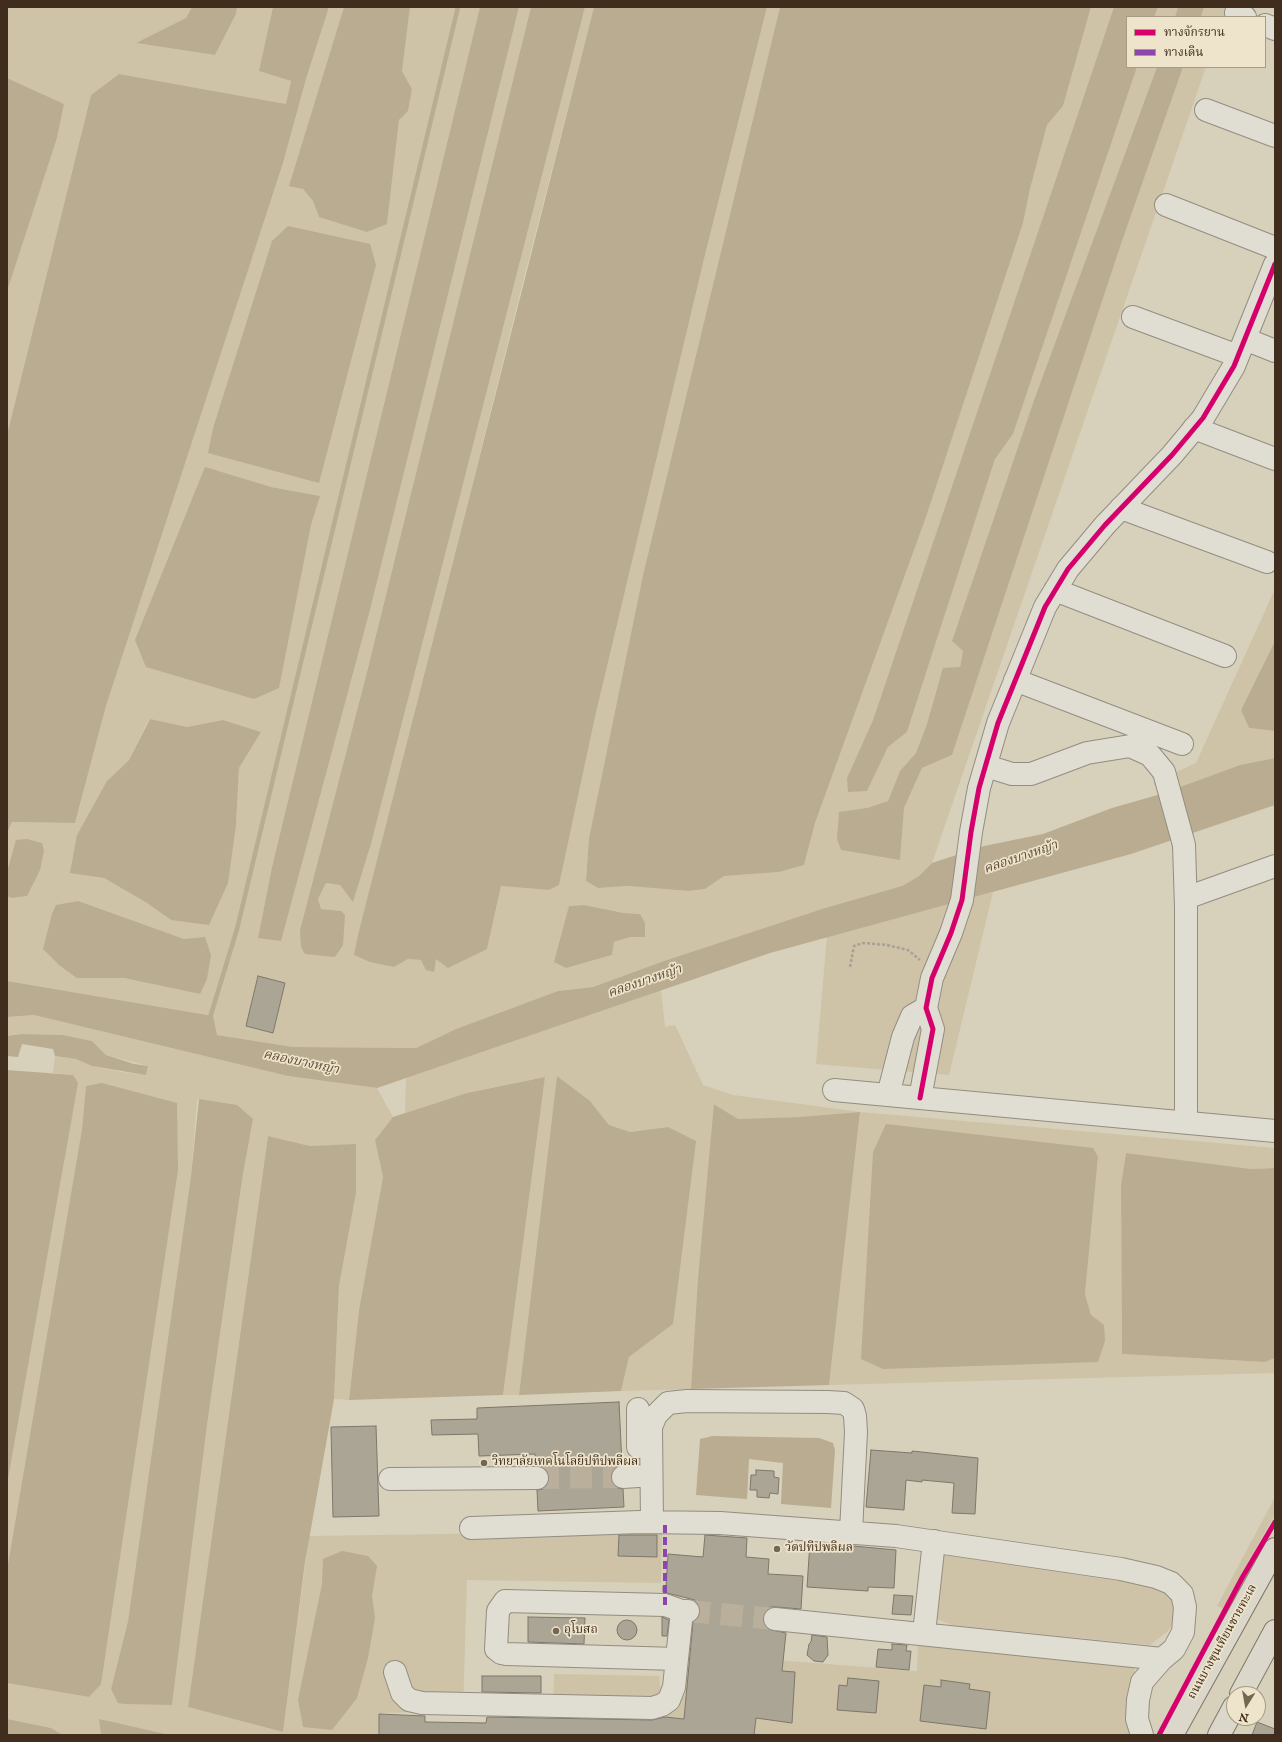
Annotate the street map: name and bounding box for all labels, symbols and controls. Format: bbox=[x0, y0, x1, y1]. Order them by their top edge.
legend bbox=[1126, 16, 1266, 68]
text: ทางจักรยาน bbox=[1164, 25, 1225, 40]
text: ทางเดิน bbox=[1164, 45, 1203, 60]
water label: คลองบางหญ้า bbox=[982, 838, 1060, 878]
water label: คลองบางหญ้า bbox=[606, 962, 684, 1002]
water label: คลองบางหญ้า bbox=[262, 1047, 340, 1079]
place label: วิทยาลัยเทคโนโลยีปทีปพลีผล bbox=[492, 1456, 638, 1470]
marker: วิทยาลัยเทคโนโลยีปทีปพลีผล bbox=[479, 1458, 489, 1468]
place label: วัดปทีปพลีผล bbox=[785, 1542, 853, 1556]
marker: วัดปทีปพลีผล bbox=[772, 1544, 782, 1554]
street label: ถนนบางขุนเทียนชายทะเล bbox=[1185, 1582, 1261, 1702]
place label: อุโบสถ bbox=[564, 1624, 598, 1638]
marker: อุโบสถ bbox=[551, 1626, 561, 1636]
north arrow bbox=[1226, 1686, 1266, 1726]
text: N bbox=[1238, 1709, 1250, 1725]

